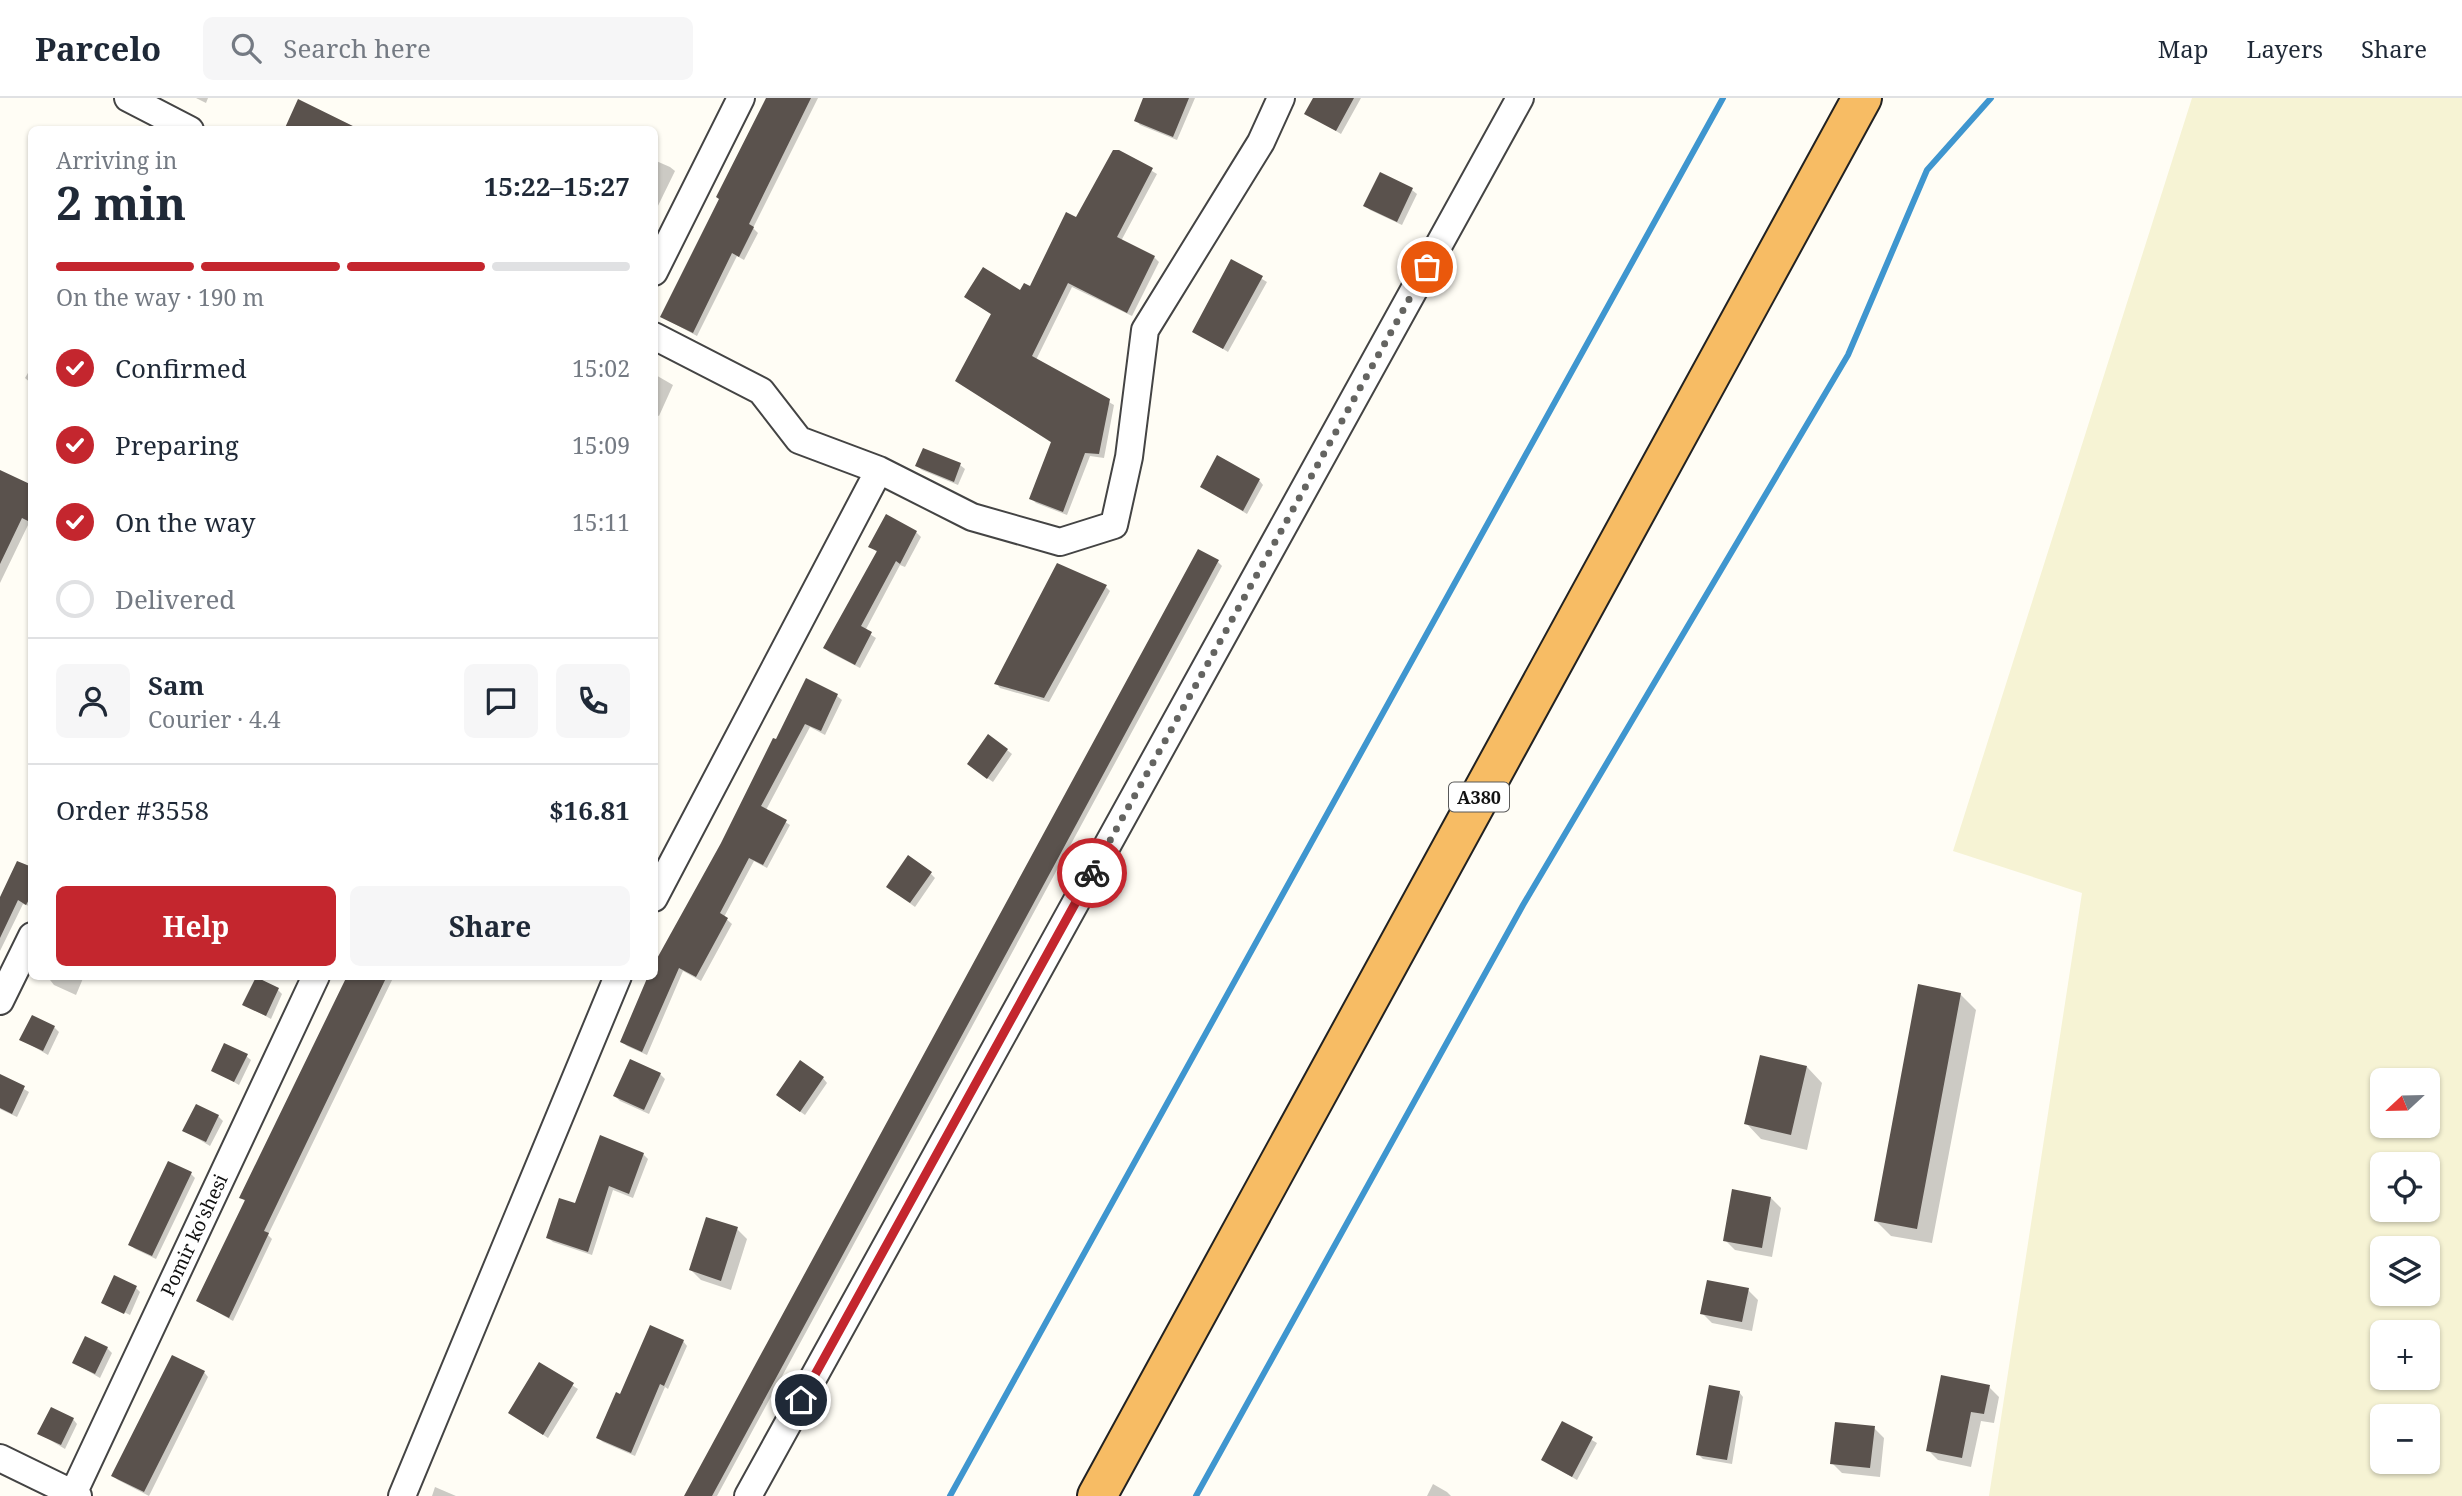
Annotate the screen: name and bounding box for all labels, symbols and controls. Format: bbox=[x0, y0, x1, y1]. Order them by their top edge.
search box bbox=[203, 17, 693, 80]
text: Parcelo bbox=[35, 26, 161, 71]
icon: search bbox=[227, 29, 265, 67]
text: Search here bbox=[283, 30, 431, 66]
text: Map bbox=[2158, 32, 2209, 65]
text: Layers bbox=[2247, 32, 2323, 65]
text: Share bbox=[2361, 32, 2427, 65]
text: Arriving in bbox=[56, 144, 177, 176]
text: 15:22–15:27 bbox=[484, 168, 630, 204]
text: 2 min bbox=[56, 171, 186, 233]
pin bbox=[1397, 237, 1457, 297]
icon: bag bbox=[1408, 248, 1446, 286]
text: On the way · 190 m bbox=[56, 281, 264, 313]
icon: check bbox=[56, 349, 94, 387]
text: Confirmed bbox=[115, 350, 247, 386]
text: 15:02 bbox=[572, 352, 630, 384]
icon: check bbox=[56, 426, 94, 464]
text: Preparing bbox=[115, 427, 239, 463]
text: 15:09 bbox=[572, 429, 630, 461]
icon: check bbox=[56, 503, 94, 541]
text: On the way bbox=[115, 504, 255, 540]
text: 15:11 bbox=[572, 506, 630, 538]
text: Delivered bbox=[115, 581, 235, 617]
button: person bbox=[56, 664, 130, 738]
button: chat bbox=[464, 664, 538, 738]
button: phone bbox=[556, 664, 630, 738]
text: Sam bbox=[148, 667, 204, 703]
text: Courier · 4.4 bbox=[148, 703, 281, 735]
road number: A380 bbox=[1449, 782, 1509, 812]
text: Order #3558 bbox=[56, 792, 209, 828]
text: $16.81 bbox=[549, 792, 630, 828]
courier bbox=[1057, 838, 1127, 908]
icon: bike bbox=[1073, 854, 1111, 892]
button: Help bbox=[56, 886, 336, 966]
button: Share bbox=[350, 886, 630, 966]
north arrow bbox=[2370, 1068, 2440, 1138]
map controls bbox=[2370, 1068, 2440, 1474]
button: locate bbox=[2370, 1152, 2440, 1222]
street label: Pomir ko'shesi bbox=[154, 1170, 234, 1300]
button: layers bbox=[2370, 1236, 2440, 1306]
button: + bbox=[2370, 1320, 2440, 1390]
pin bbox=[771, 1370, 831, 1430]
icon: home bbox=[782, 1381, 820, 1419]
button: − bbox=[2370, 1404, 2440, 1474]

